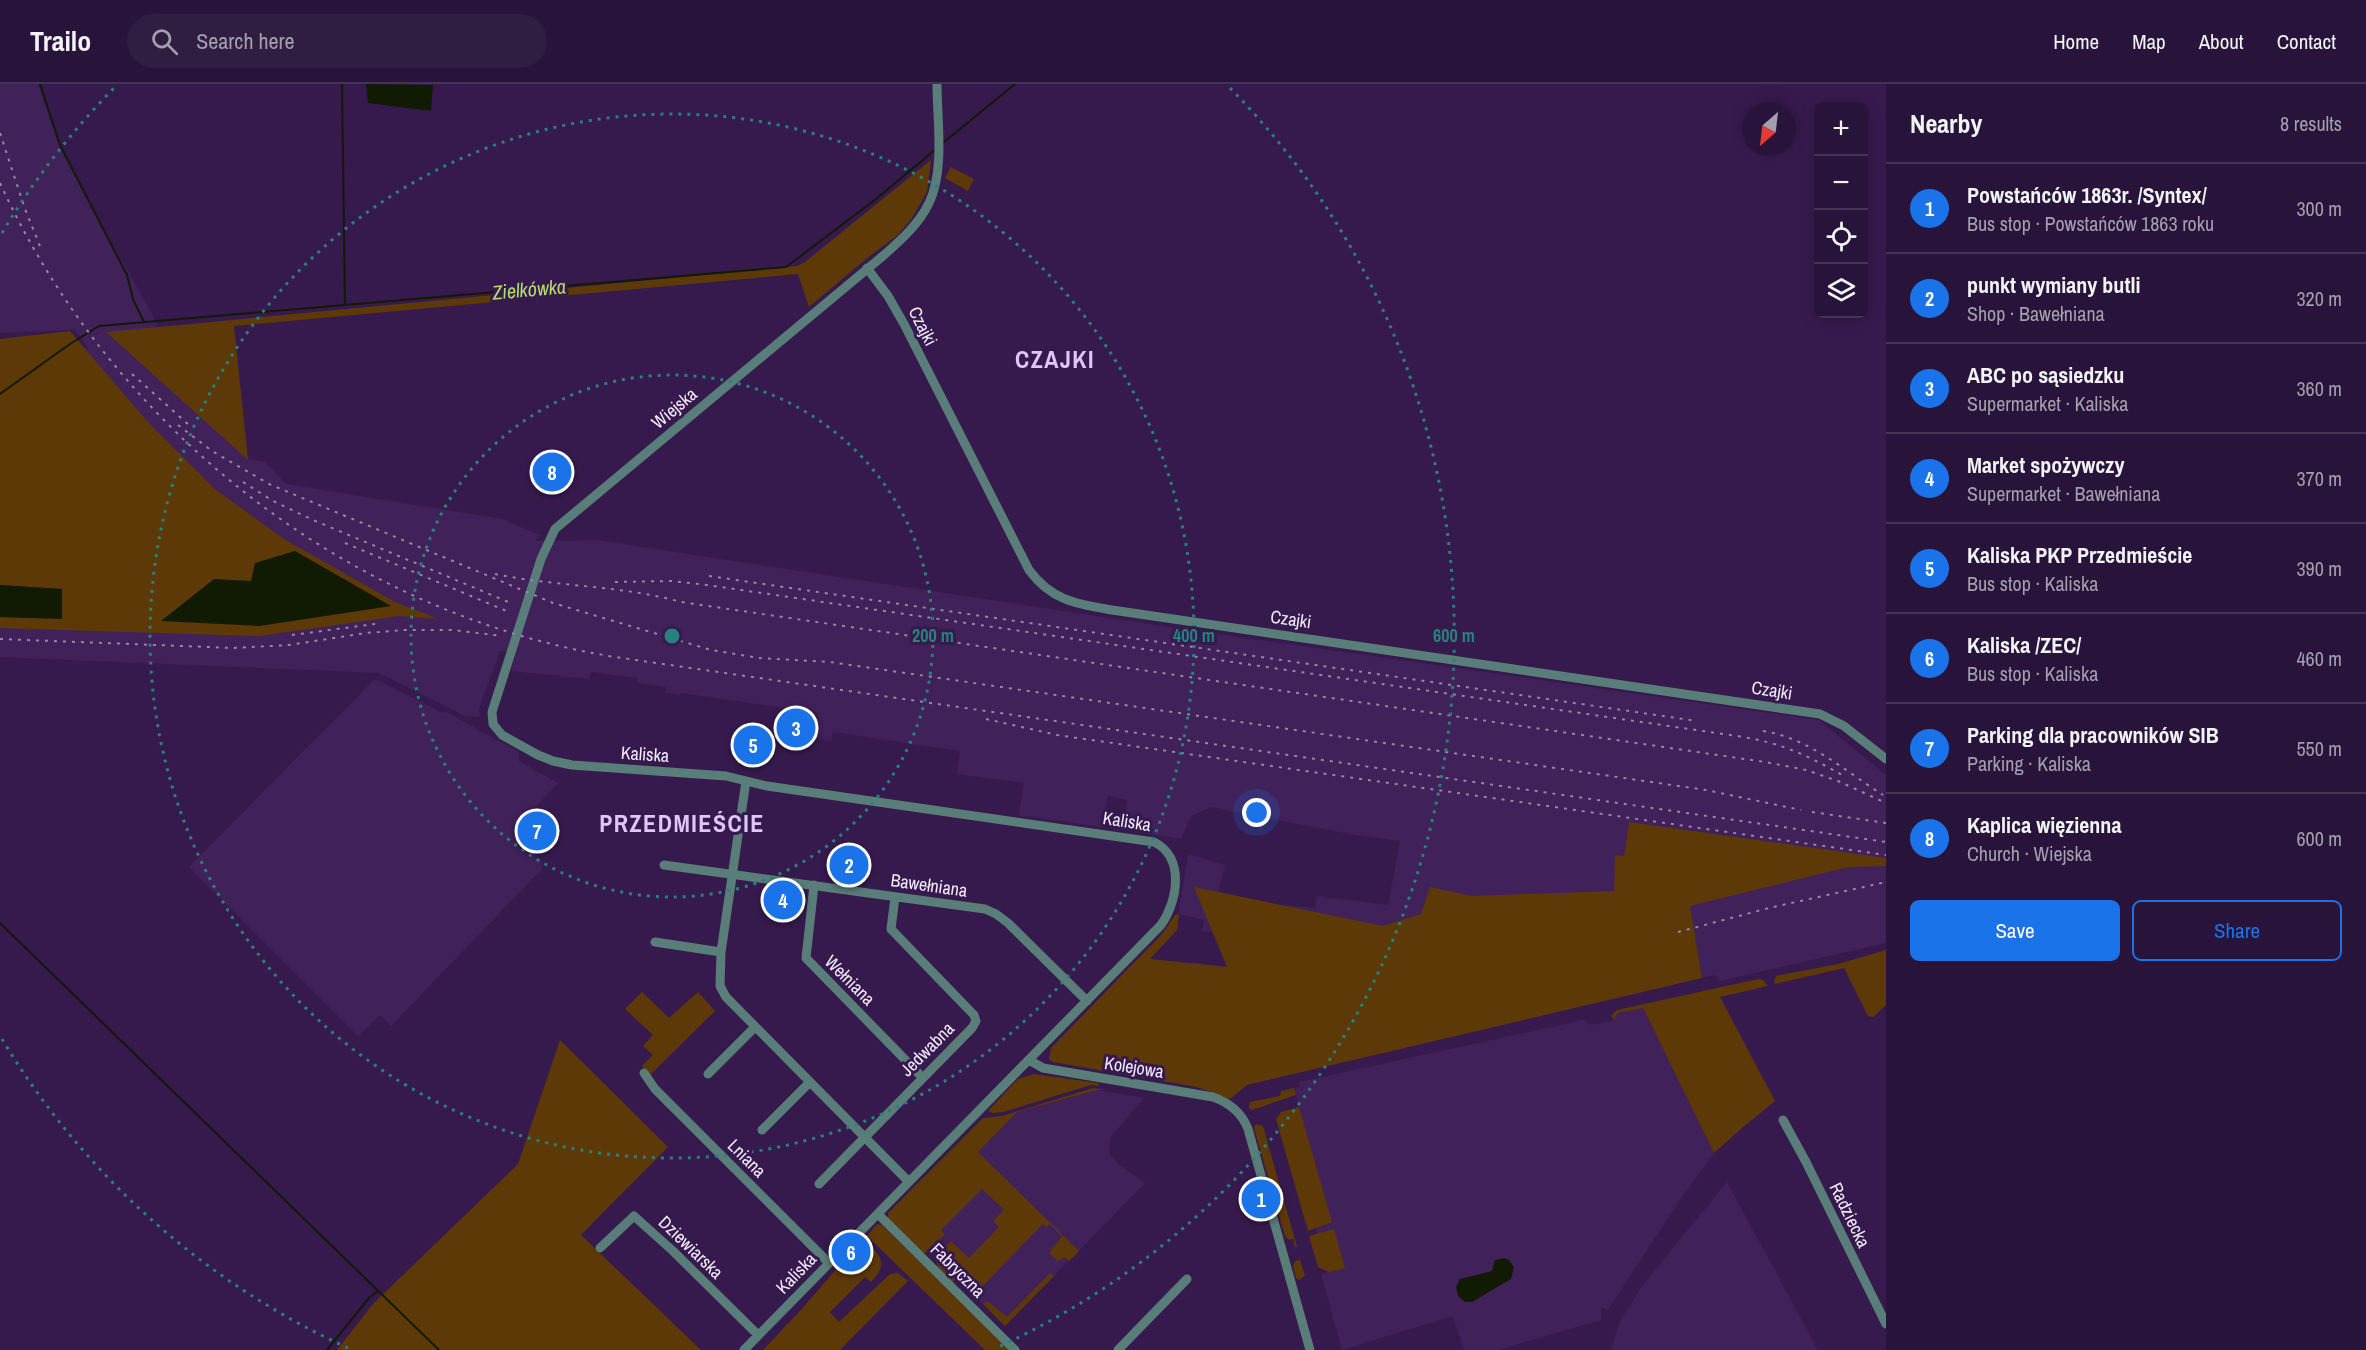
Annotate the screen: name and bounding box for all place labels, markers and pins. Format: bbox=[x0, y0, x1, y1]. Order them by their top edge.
pin: 8 bbox=[532, 450, 572, 494]
centre of rings bbox=[662, 626, 682, 646]
pin: 3 bbox=[776, 706, 816, 750]
pin: 5 bbox=[734, 722, 772, 768]
pin: 7 bbox=[518, 808, 556, 854]
pin: 2 bbox=[830, 842, 868, 888]
pin: 4 bbox=[764, 878, 802, 922]
pin: 1 bbox=[1242, 1176, 1280, 1222]
pin: 6 bbox=[832, 1230, 870, 1274]

